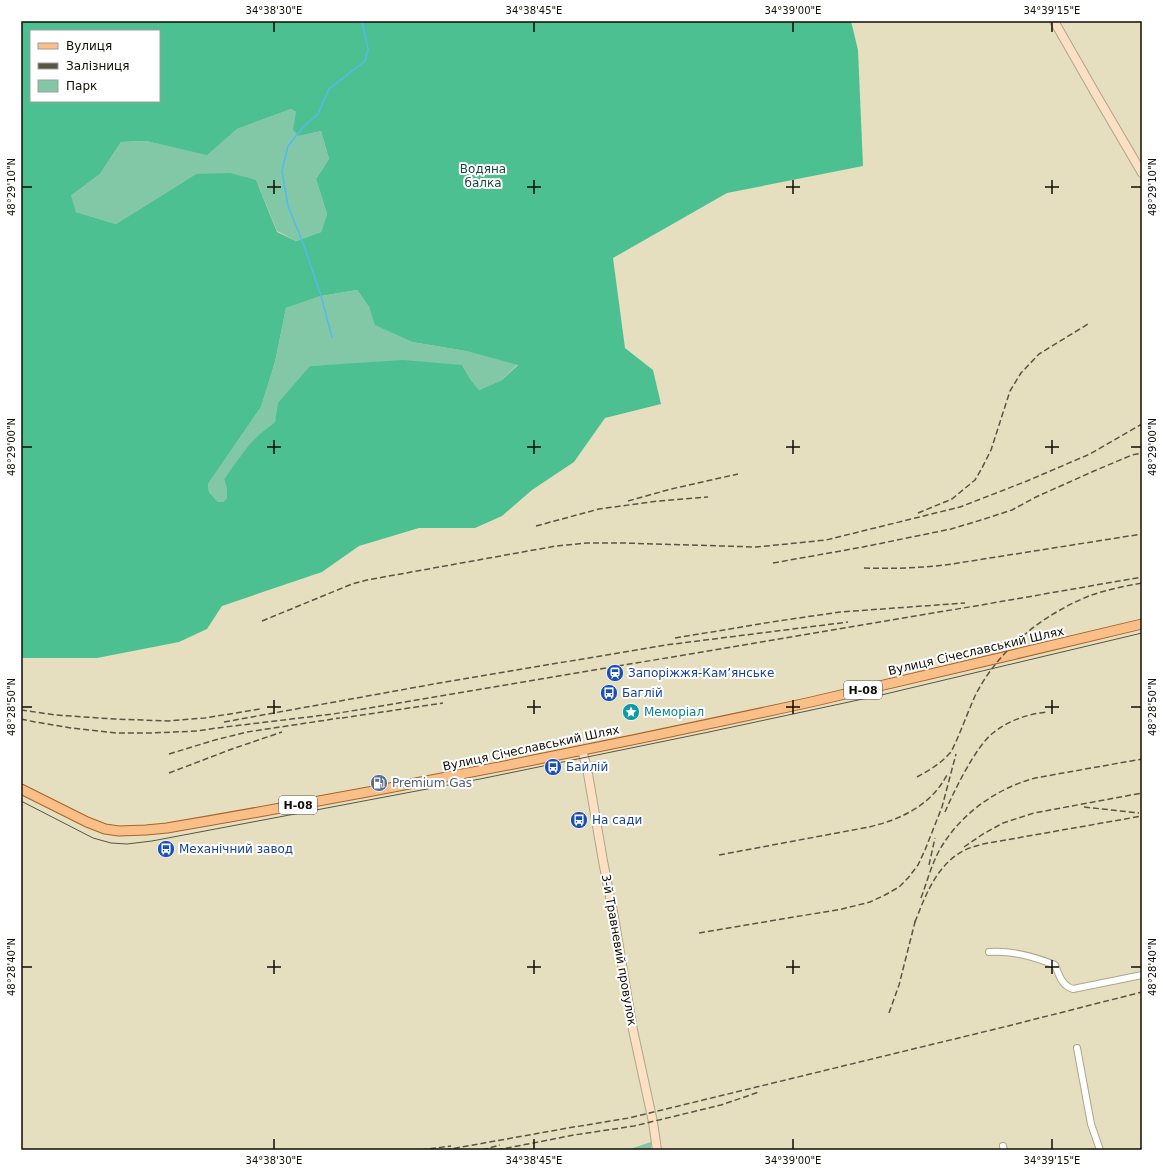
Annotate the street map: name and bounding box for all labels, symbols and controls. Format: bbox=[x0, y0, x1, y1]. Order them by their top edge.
text: 34°38'30"E bbox=[246, 5, 302, 16]
text: 34°38'45"E bbox=[506, 5, 562, 16]
text: 34°39'00"E bbox=[765, 5, 821, 16]
text: 34°39'15"E bbox=[1024, 5, 1080, 16]
legend bbox=[30, 30, 160, 102]
text: Вулиця bbox=[66, 39, 112, 53]
text: Залізниця bbox=[66, 59, 129, 73]
text: Парк bbox=[66, 79, 97, 93]
text: 48°29'10"N bbox=[6, 158, 17, 216]
text: 48°29'10"N bbox=[1147, 158, 1158, 216]
park label: Водяна балка bbox=[460, 162, 506, 190]
text: 48°29'00"N bbox=[6, 418, 17, 476]
text: 48°29'00"N bbox=[1147, 418, 1158, 476]
street label: Вулиця Січеславський Шлях bbox=[887, 624, 1065, 678]
station icon: Запоріжжя-Кам’янське bbox=[605, 663, 625, 683]
place label: Запоріжжя-Кам’янське bbox=[628, 666, 774, 680]
text: 48°28'50"N bbox=[6, 678, 17, 736]
text: 48°28'50"N bbox=[1147, 678, 1158, 736]
road number: Н-08 bbox=[844, 681, 882, 699]
bus stop icon: Баглій bbox=[599, 683, 619, 703]
place label: Баглій bbox=[622, 686, 663, 700]
place icon: Меморіал bbox=[621, 702, 641, 722]
place label: Меморіал bbox=[644, 705, 704, 719]
street label: Вулиця Січеславський Шлях bbox=[441, 722, 621, 774]
bus stop icon: Байлій bbox=[543, 757, 563, 777]
place label: Байлій bbox=[566, 760, 608, 774]
fuel station icon: Premium Gas bbox=[369, 773, 389, 793]
place label: Premium Gas bbox=[392, 776, 472, 790]
road number: Н-08 bbox=[279, 796, 317, 814]
bus stop icon: На сади bbox=[569, 810, 589, 830]
place label: На сади bbox=[592, 813, 642, 827]
bus stop icon: Механічний завод bbox=[156, 839, 176, 859]
place label: Механічний завод bbox=[179, 842, 293, 856]
street label: 3-й Травневий провулок bbox=[599, 873, 639, 1027]
text: 48°28'40"N bbox=[6, 938, 17, 996]
text: 48°28'40"N bbox=[1147, 938, 1158, 996]
text: 34°38'30"E bbox=[246, 1155, 302, 1166]
text: 34°38'45"E bbox=[506, 1155, 562, 1166]
text: 34°39'00"E bbox=[765, 1155, 821, 1166]
text: 34°39'15"E bbox=[1024, 1155, 1080, 1166]

